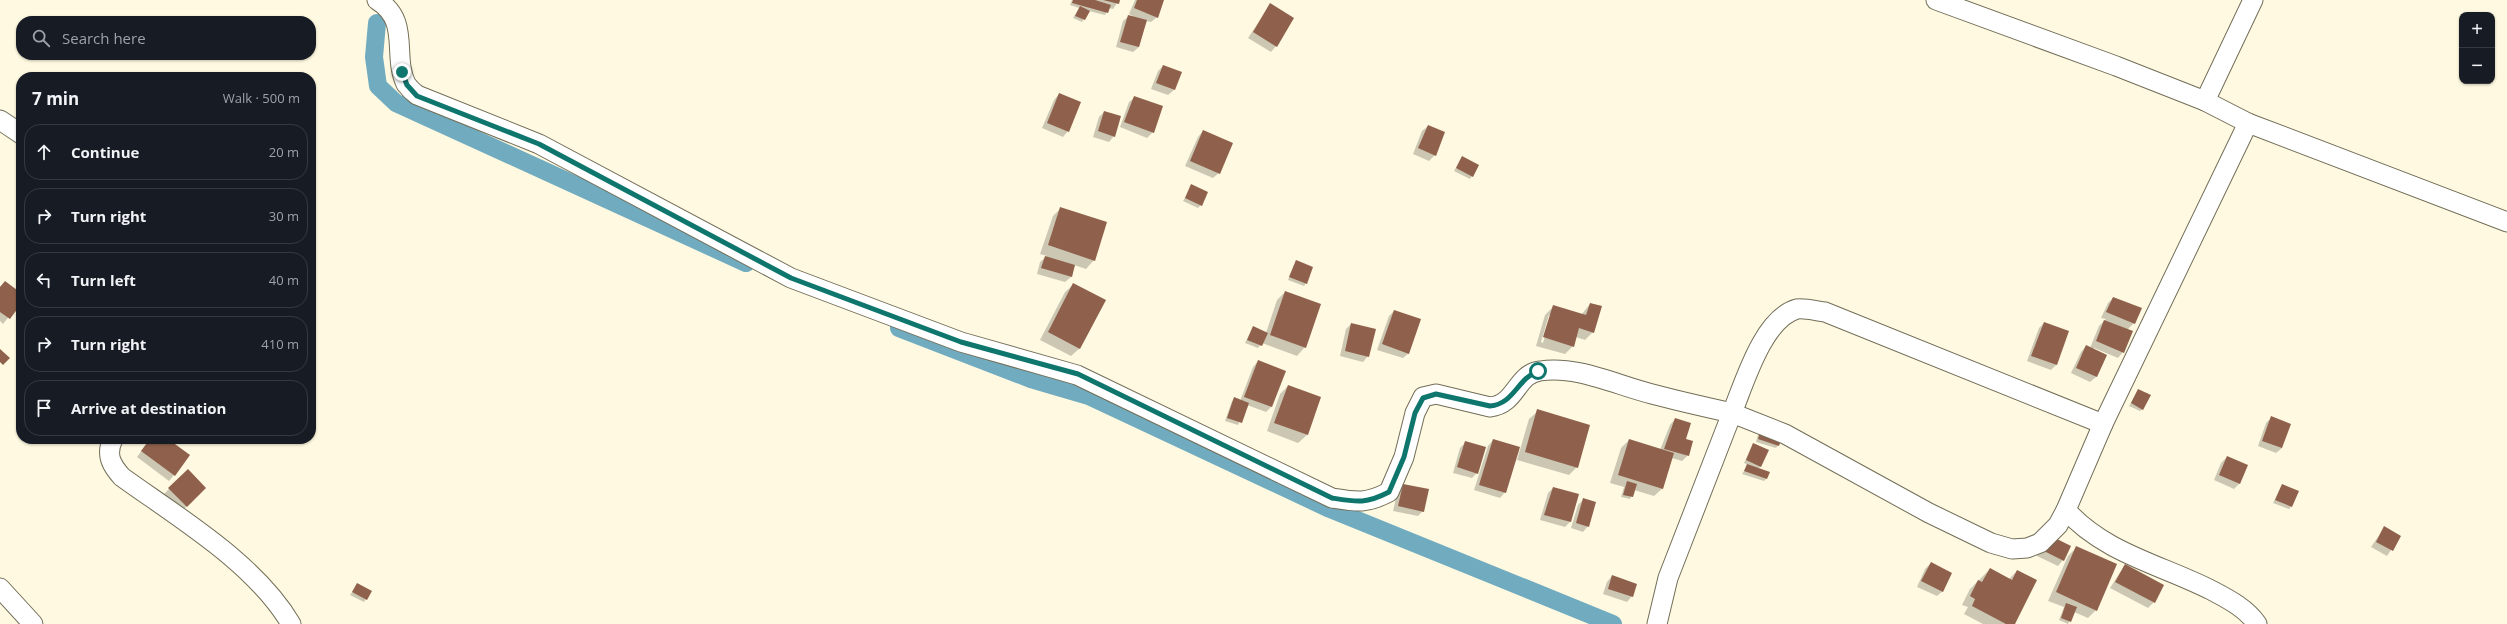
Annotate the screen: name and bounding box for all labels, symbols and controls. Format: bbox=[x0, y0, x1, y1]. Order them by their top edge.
map controls bbox=[2459, 12, 2495, 84]
button: + bbox=[2459, 12, 2495, 48]
search box bbox=[16, 16, 316, 60]
icon: search bbox=[30, 27, 52, 49]
text: Search here bbox=[62, 28, 146, 48]
button: − bbox=[2459, 48, 2495, 84]
route end bbox=[393, 63, 411, 81]
text: 7 min bbox=[32, 87, 79, 110]
text: Walk · 500 m bbox=[223, 89, 300, 107]
icon: ahead bbox=[33, 141, 55, 163]
text: Continue bbox=[71, 142, 139, 162]
text: 20 m bbox=[269, 143, 299, 161]
icon: right bbox=[33, 205, 55, 227]
text: Turn right bbox=[71, 206, 146, 226]
text: 30 m bbox=[269, 207, 299, 225]
icon: left bbox=[33, 269, 55, 291]
text: Turn left bbox=[71, 270, 136, 290]
text: 40 m bbox=[269, 271, 299, 289]
icon: right bbox=[33, 333, 55, 355]
text: Turn right bbox=[71, 334, 146, 354]
text: 410 m bbox=[261, 335, 299, 353]
route start bbox=[1529, 362, 1547, 380]
icon: arrive bbox=[33, 397, 55, 419]
text: Arrive at destination bbox=[71, 398, 226, 418]

